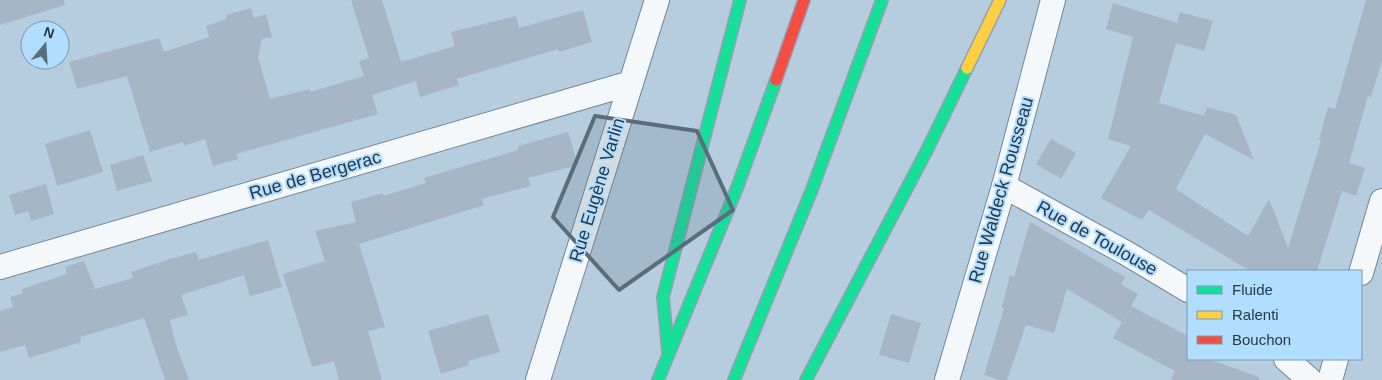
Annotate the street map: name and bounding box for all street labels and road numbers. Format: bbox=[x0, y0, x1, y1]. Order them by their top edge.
street label: Rue Waldeck Rousseau bbox=[965, 95, 1037, 285]
street label: Rue Eugène Varlin bbox=[566, 115, 628, 265]
street label: Rue de Bergerac bbox=[247, 147, 383, 203]
street label: Rue de Toulouse bbox=[1033, 197, 1161, 279]

